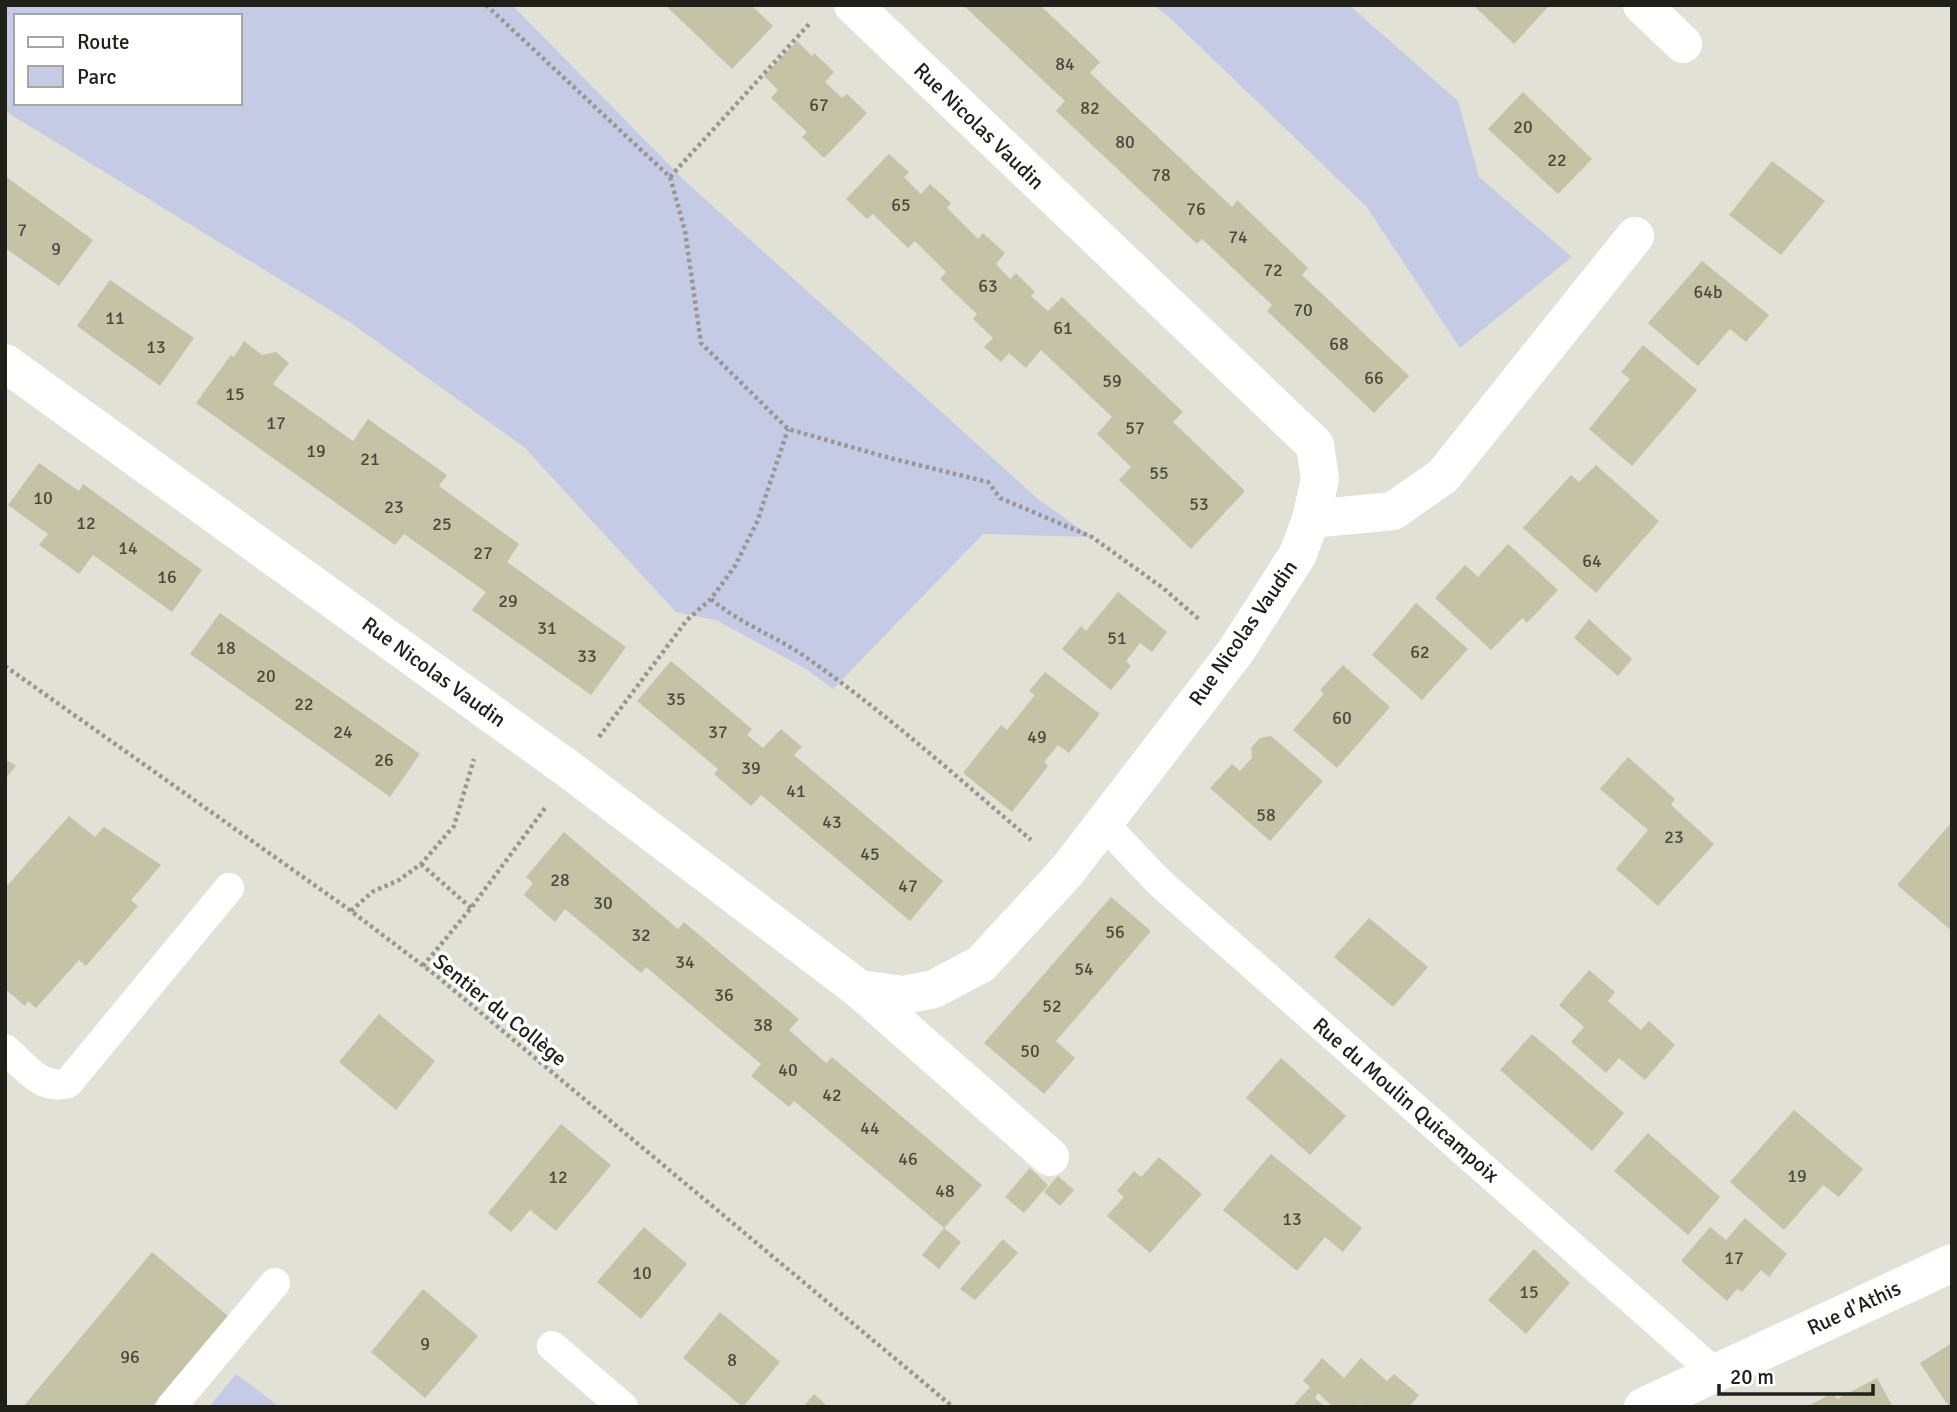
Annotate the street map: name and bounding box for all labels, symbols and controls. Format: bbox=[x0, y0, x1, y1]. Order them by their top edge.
legend bbox=[14, 14, 242, 105]
text: Route bbox=[77, 29, 129, 55]
house number: 84 bbox=[1055, 53, 1075, 75]
street label: Rue Nicolas Vaudin bbox=[908, 57, 1050, 195]
text: Parc bbox=[77, 64, 116, 90]
house number: 67 bbox=[809, 94, 829, 116]
house number: 82 bbox=[1080, 97, 1100, 119]
house number: 20 bbox=[1513, 116, 1533, 138]
house number: 80 bbox=[1115, 131, 1135, 153]
house number: 22 bbox=[1547, 149, 1567, 171]
house number: 78 bbox=[1151, 164, 1171, 186]
house number: 65 bbox=[891, 194, 911, 216]
house number: 76 bbox=[1186, 198, 1206, 220]
house number: 7 bbox=[17, 219, 27, 241]
house number: 74 bbox=[1228, 226, 1248, 248]
house number: 9 bbox=[51, 238, 61, 260]
house number: 72 bbox=[1263, 259, 1283, 281]
house number: 63 bbox=[978, 275, 998, 297]
house number: 64b bbox=[1694, 281, 1722, 303]
house number: 70 bbox=[1293, 299, 1313, 321]
house number: 11 bbox=[105, 307, 125, 329]
house number: 61 bbox=[1053, 317, 1073, 339]
house number: 68 bbox=[1329, 333, 1349, 355]
house number: 13 bbox=[146, 336, 166, 358]
house number: 66 bbox=[1364, 367, 1384, 389]
house number: 59 bbox=[1102, 370, 1122, 392]
house number: 15 bbox=[225, 383, 245, 405]
house number: 17 bbox=[266, 412, 286, 434]
house number: 57 bbox=[1125, 417, 1145, 439]
house number: 19 bbox=[306, 440, 326, 462]
house number: 21 bbox=[360, 448, 380, 470]
house number: 55 bbox=[1149, 462, 1169, 484]
house number: 10 bbox=[33, 487, 53, 509]
house number: 53 bbox=[1189, 493, 1209, 515]
house number: 23 bbox=[384, 496, 404, 518]
house number: 12 bbox=[76, 512, 96, 534]
house number: 25 bbox=[432, 513, 452, 535]
house number: 14 bbox=[118, 537, 138, 559]
house number: 27 bbox=[473, 542, 493, 564]
house number: 64 bbox=[1582, 550, 1602, 572]
street label: Rue Nicolas Vaudin bbox=[1183, 555, 1303, 711]
house number: 16 bbox=[157, 566, 177, 588]
house number: 29 bbox=[498, 590, 518, 612]
street label: Rue Nicolas Vaudin bbox=[357, 611, 511, 733]
house number: 31 bbox=[537, 617, 557, 639]
house number: 51 bbox=[1107, 627, 1127, 649]
house number: 18 bbox=[216, 637, 236, 659]
house number: 62 bbox=[1410, 641, 1430, 663]
house number: 33 bbox=[577, 645, 597, 667]
house number: 20 bbox=[256, 665, 276, 687]
house number: 35 bbox=[666, 688, 686, 710]
house number: 22 bbox=[294, 693, 314, 715]
house number: 60 bbox=[1332, 707, 1352, 729]
house number: 24 bbox=[333, 721, 353, 743]
house number: 37 bbox=[708, 721, 728, 743]
house number: 49 bbox=[1027, 726, 1047, 748]
house number: 26 bbox=[374, 749, 394, 771]
house number: 39 bbox=[741, 757, 761, 779]
house number: 41 bbox=[786, 780, 806, 802]
house number: 58 bbox=[1256, 804, 1276, 826]
house number: 43 bbox=[822, 811, 842, 833]
house number: 23 bbox=[1664, 826, 1684, 848]
house number: 45 bbox=[860, 843, 880, 865]
house number: 28 bbox=[550, 869, 570, 891]
house number: 47 bbox=[898, 875, 918, 897]
house number: 30 bbox=[593, 892, 613, 914]
house number: 56 bbox=[1105, 921, 1125, 943]
house number: 32 bbox=[631, 924, 651, 946]
street label: Sentier du Collège bbox=[428, 948, 572, 1072]
house number: 34 bbox=[675, 951, 695, 973]
house number: 54 bbox=[1074, 958, 1094, 980]
house number: 36 bbox=[714, 984, 734, 1006]
house number: 52 bbox=[1042, 995, 1062, 1017]
street label: Rue du Moulin Quicampoix bbox=[1307, 1012, 1505, 1188]
house number: 38 bbox=[753, 1014, 773, 1036]
house number: 50 bbox=[1020, 1040, 1040, 1062]
house number: 40 bbox=[778, 1059, 798, 1081]
house number: 42 bbox=[822, 1084, 842, 1106]
house number: 44 bbox=[860, 1117, 880, 1139]
house number: 46 bbox=[898, 1148, 918, 1170]
house number: 19 bbox=[1787, 1165, 1807, 1187]
house number: 12 bbox=[548, 1166, 568, 1188]
house number: 48 bbox=[935, 1180, 955, 1202]
house number: 13 bbox=[1282, 1208, 1302, 1230]
house number: 17 bbox=[1724, 1247, 1744, 1269]
house number: 10 bbox=[632, 1262, 652, 1284]
street label: Rue d'Athis bbox=[1803, 1275, 1905, 1341]
house number: 15 bbox=[1519, 1281, 1539, 1303]
house number: 9 bbox=[420, 1333, 430, 1355]
house number: 96 bbox=[120, 1346, 140, 1368]
house number: 8 bbox=[727, 1349, 737, 1371]
scale bar bbox=[1719, 1352, 1873, 1396]
text: 20 m bbox=[1730, 1364, 1774, 1390]

